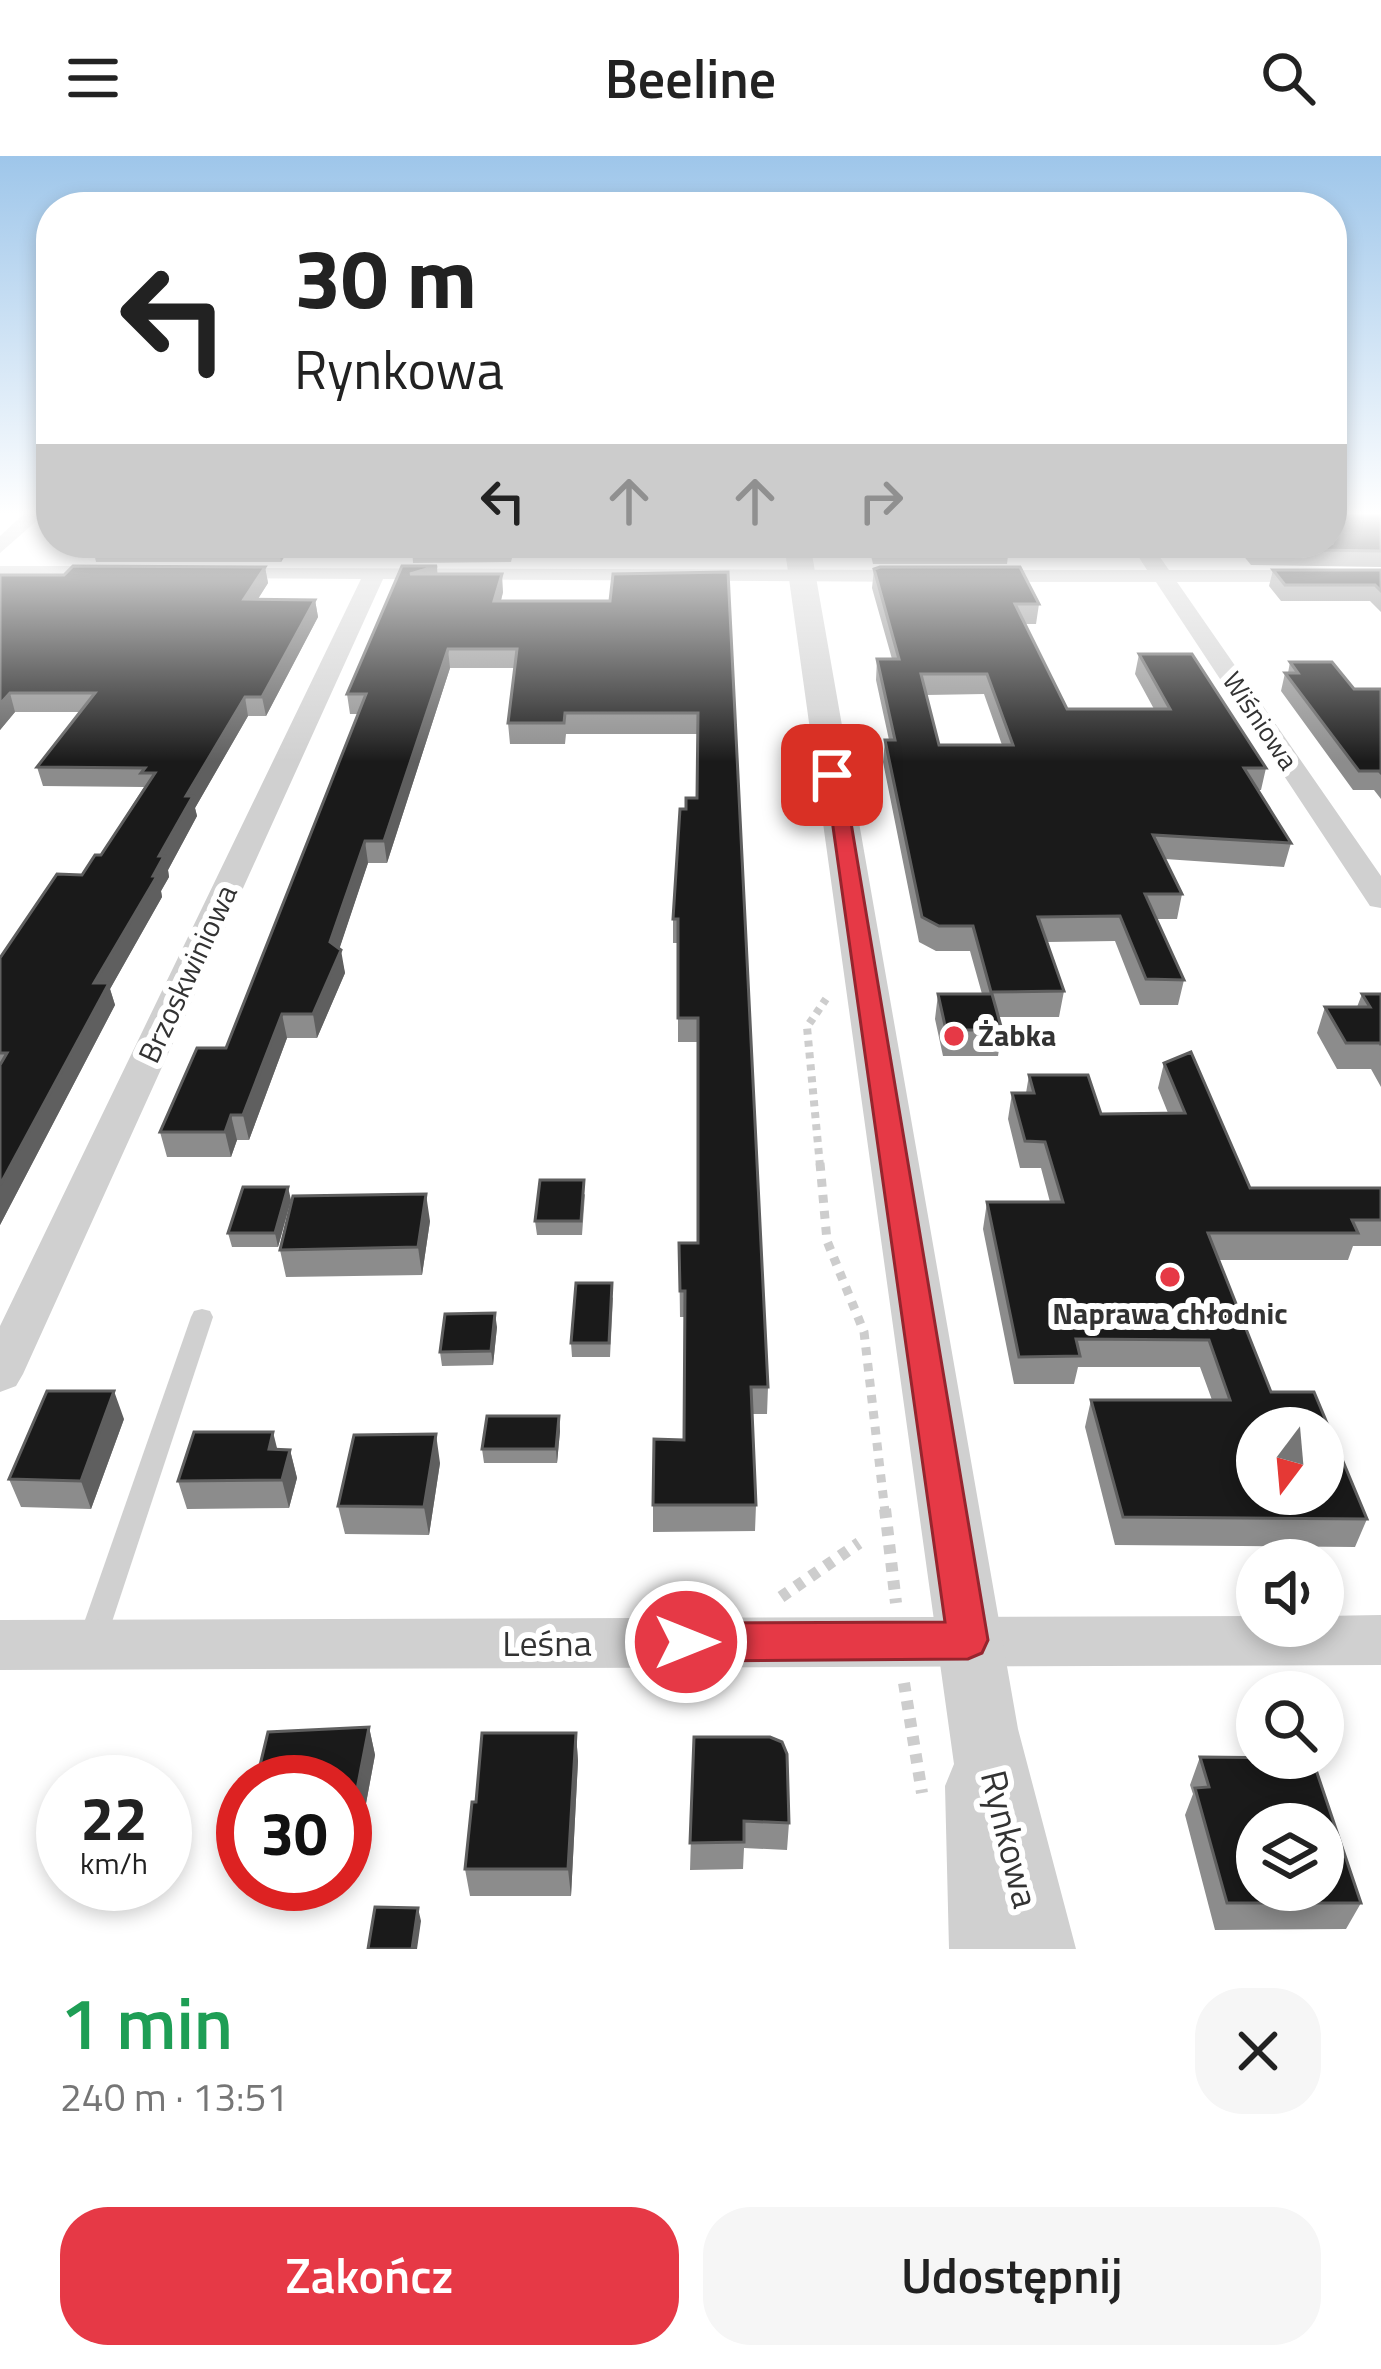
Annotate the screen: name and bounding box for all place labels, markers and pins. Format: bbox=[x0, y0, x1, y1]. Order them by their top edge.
pin bbox=[781, 724, 883, 826]
place label: Żabka bbox=[978, 1012, 1056, 1058]
marker: Żabka bbox=[941, 1023, 967, 1049]
marker: Naprawa chłodnic bbox=[1157, 1264, 1183, 1290]
place label: Naprawa chłodnic bbox=[1052, 1290, 1288, 1336]

